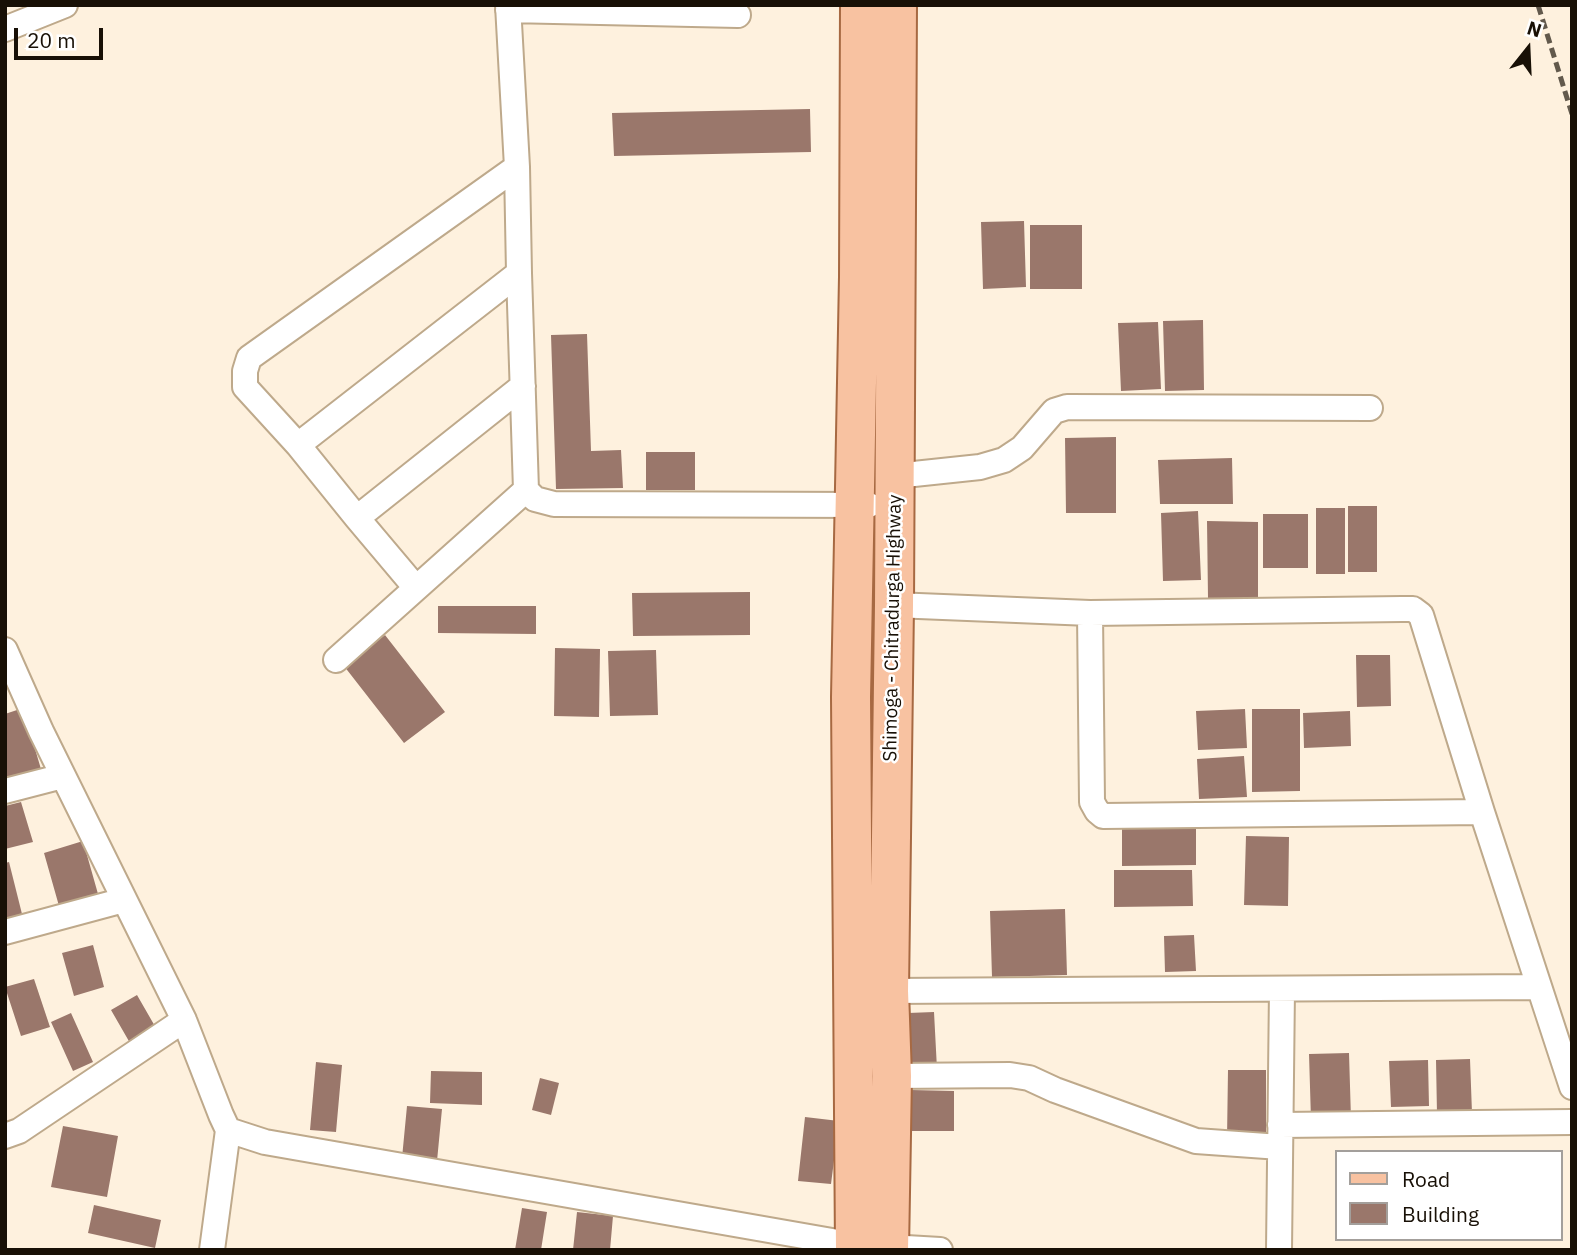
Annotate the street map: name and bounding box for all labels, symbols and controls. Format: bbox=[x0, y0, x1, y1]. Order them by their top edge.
scale bar bbox=[18, 14, 107, 58]
north arrow bbox=[1493, 14, 1563, 84]
text: N bbox=[1524, 15, 1545, 43]
text: 20 m bbox=[27, 26, 76, 54]
street label: Shimoga - Chitradurga Highway bbox=[879, 494, 907, 762]
legend bbox=[1336, 1150, 1563, 1241]
text: Road bbox=[1402, 1165, 1450, 1193]
text: Building bbox=[1402, 1200, 1479, 1228]

